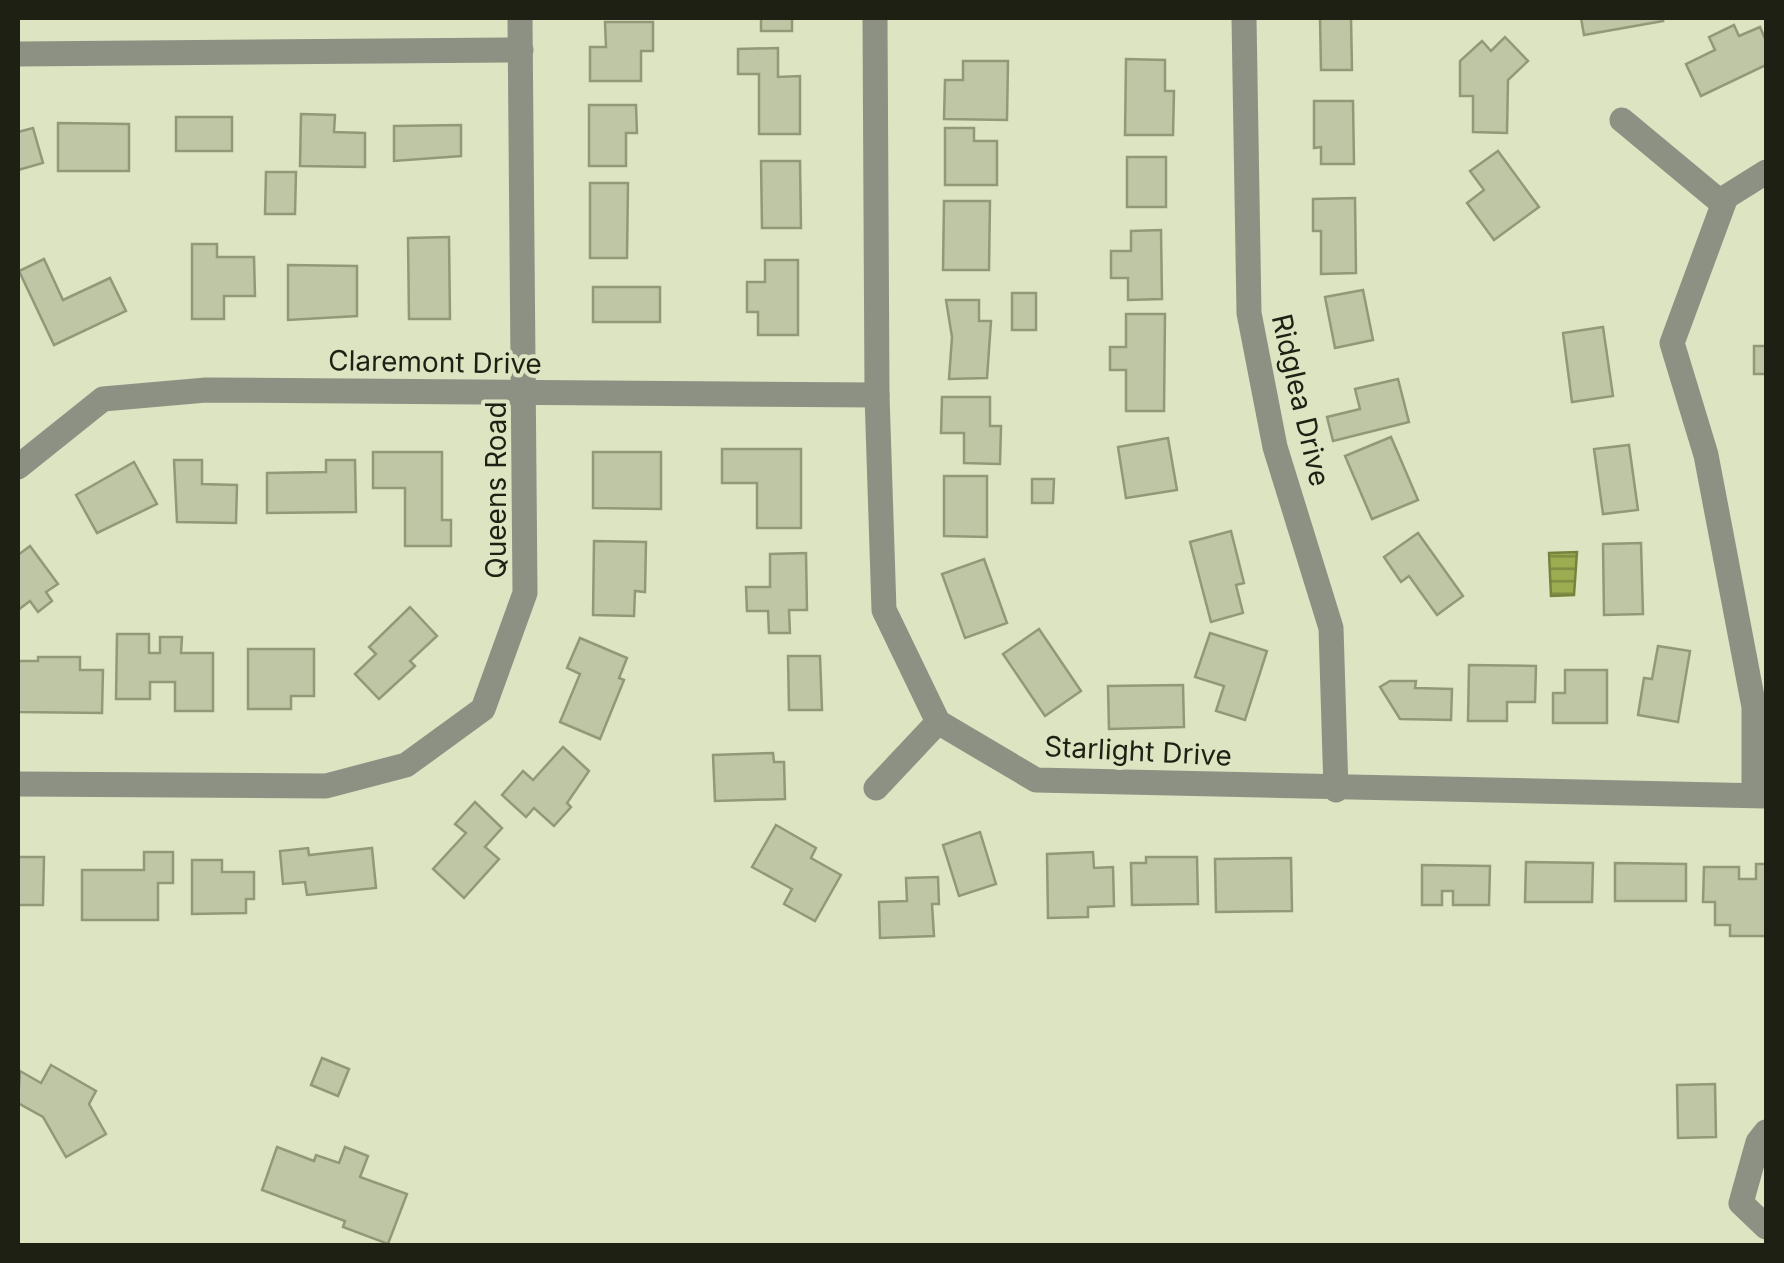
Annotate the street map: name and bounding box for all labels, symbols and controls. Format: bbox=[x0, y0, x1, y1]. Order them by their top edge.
street label: Ridglea Drive bbox=[1265, 311, 1337, 489]
street label: Claremont Drive bbox=[328, 343, 542, 381]
street label: Queens Road bbox=[479, 401, 513, 579]
street label: Starlight Drive bbox=[1043, 729, 1233, 773]

